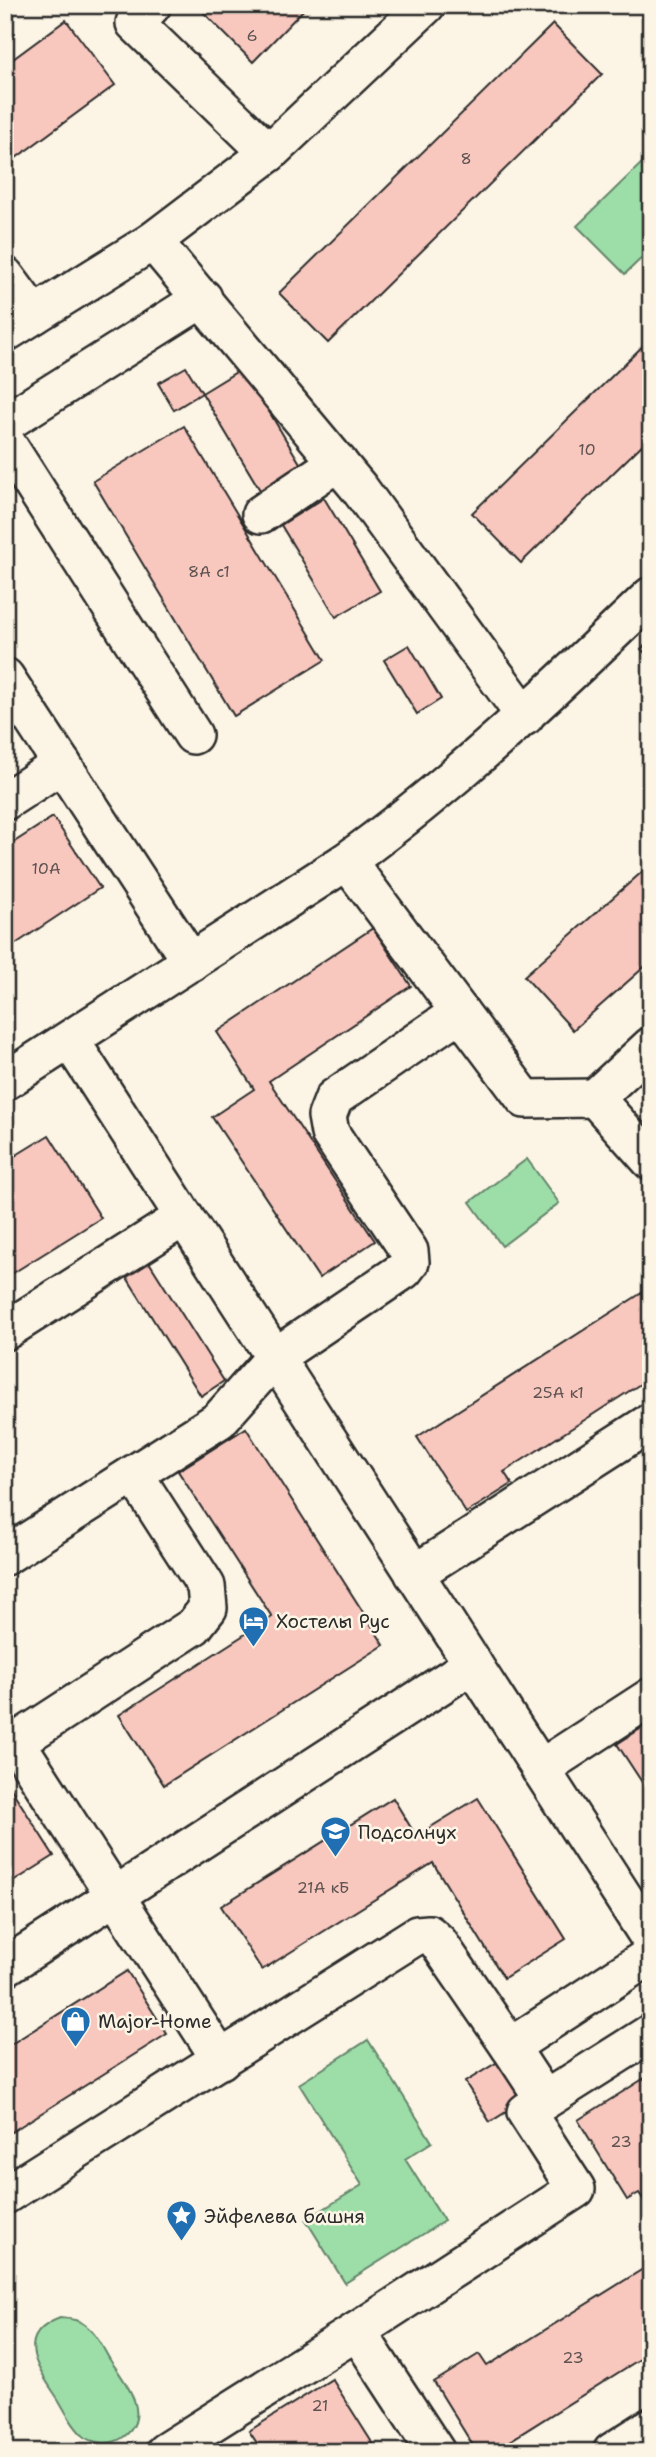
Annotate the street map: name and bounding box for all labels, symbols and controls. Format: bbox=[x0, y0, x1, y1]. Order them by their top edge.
house number: 6 bbox=[246, 25, 258, 46]
house number: 8 bbox=[460, 148, 472, 169]
house number: 10 bbox=[578, 439, 596, 460]
house number: 8А с1 bbox=[188, 561, 230, 582]
house number: 10А bbox=[31, 858, 61, 879]
house number: 25А к1 bbox=[532, 1382, 584, 1403]
hotel icon: Хостелы Рус bbox=[236, 1604, 270, 1648]
place label: Хостелы Рус bbox=[276, 1609, 390, 1634]
school or university icon: Подсолнух bbox=[318, 1815, 352, 1859]
place label: Подсолнух bbox=[358, 1820, 457, 1845]
house number: 21А кБ bbox=[297, 1877, 349, 1898]
shop icon: Major-Home bbox=[58, 2004, 92, 2048]
place label: Major-Home bbox=[98, 2009, 212, 2034]
house number: 23 bbox=[610, 2131, 632, 2152]
place icon: Эйфелева башня bbox=[164, 2199, 198, 2243]
place label: Эйфелева башня bbox=[204, 2204, 365, 2229]
house number: 23 bbox=[562, 2347, 584, 2368]
house number: 21 bbox=[311, 2395, 329, 2416]

